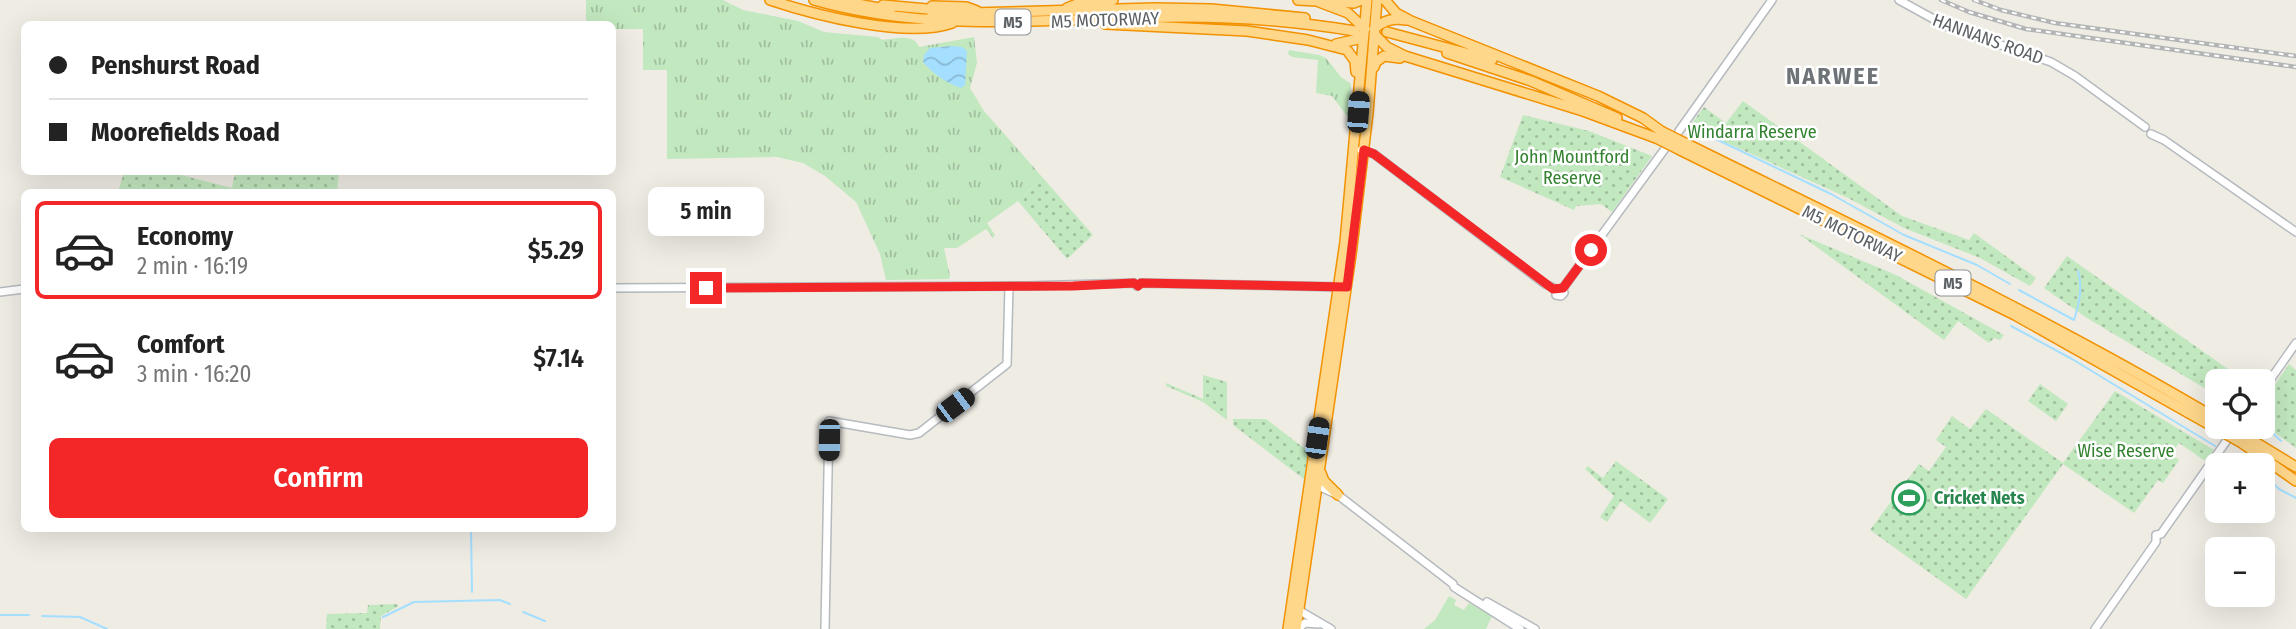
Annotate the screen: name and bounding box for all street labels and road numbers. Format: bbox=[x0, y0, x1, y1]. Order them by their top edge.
street label: M5 MOTORWAY bbox=[1050, 7, 1160, 33]
street label: HANNANS ROAD bbox=[1930, 9, 2046, 69]
road number: M5 bbox=[996, 10, 1030, 34]
street label: M5 MOTORWAY bbox=[1798, 200, 1906, 268]
road number: M5 bbox=[1936, 270, 1970, 296]

